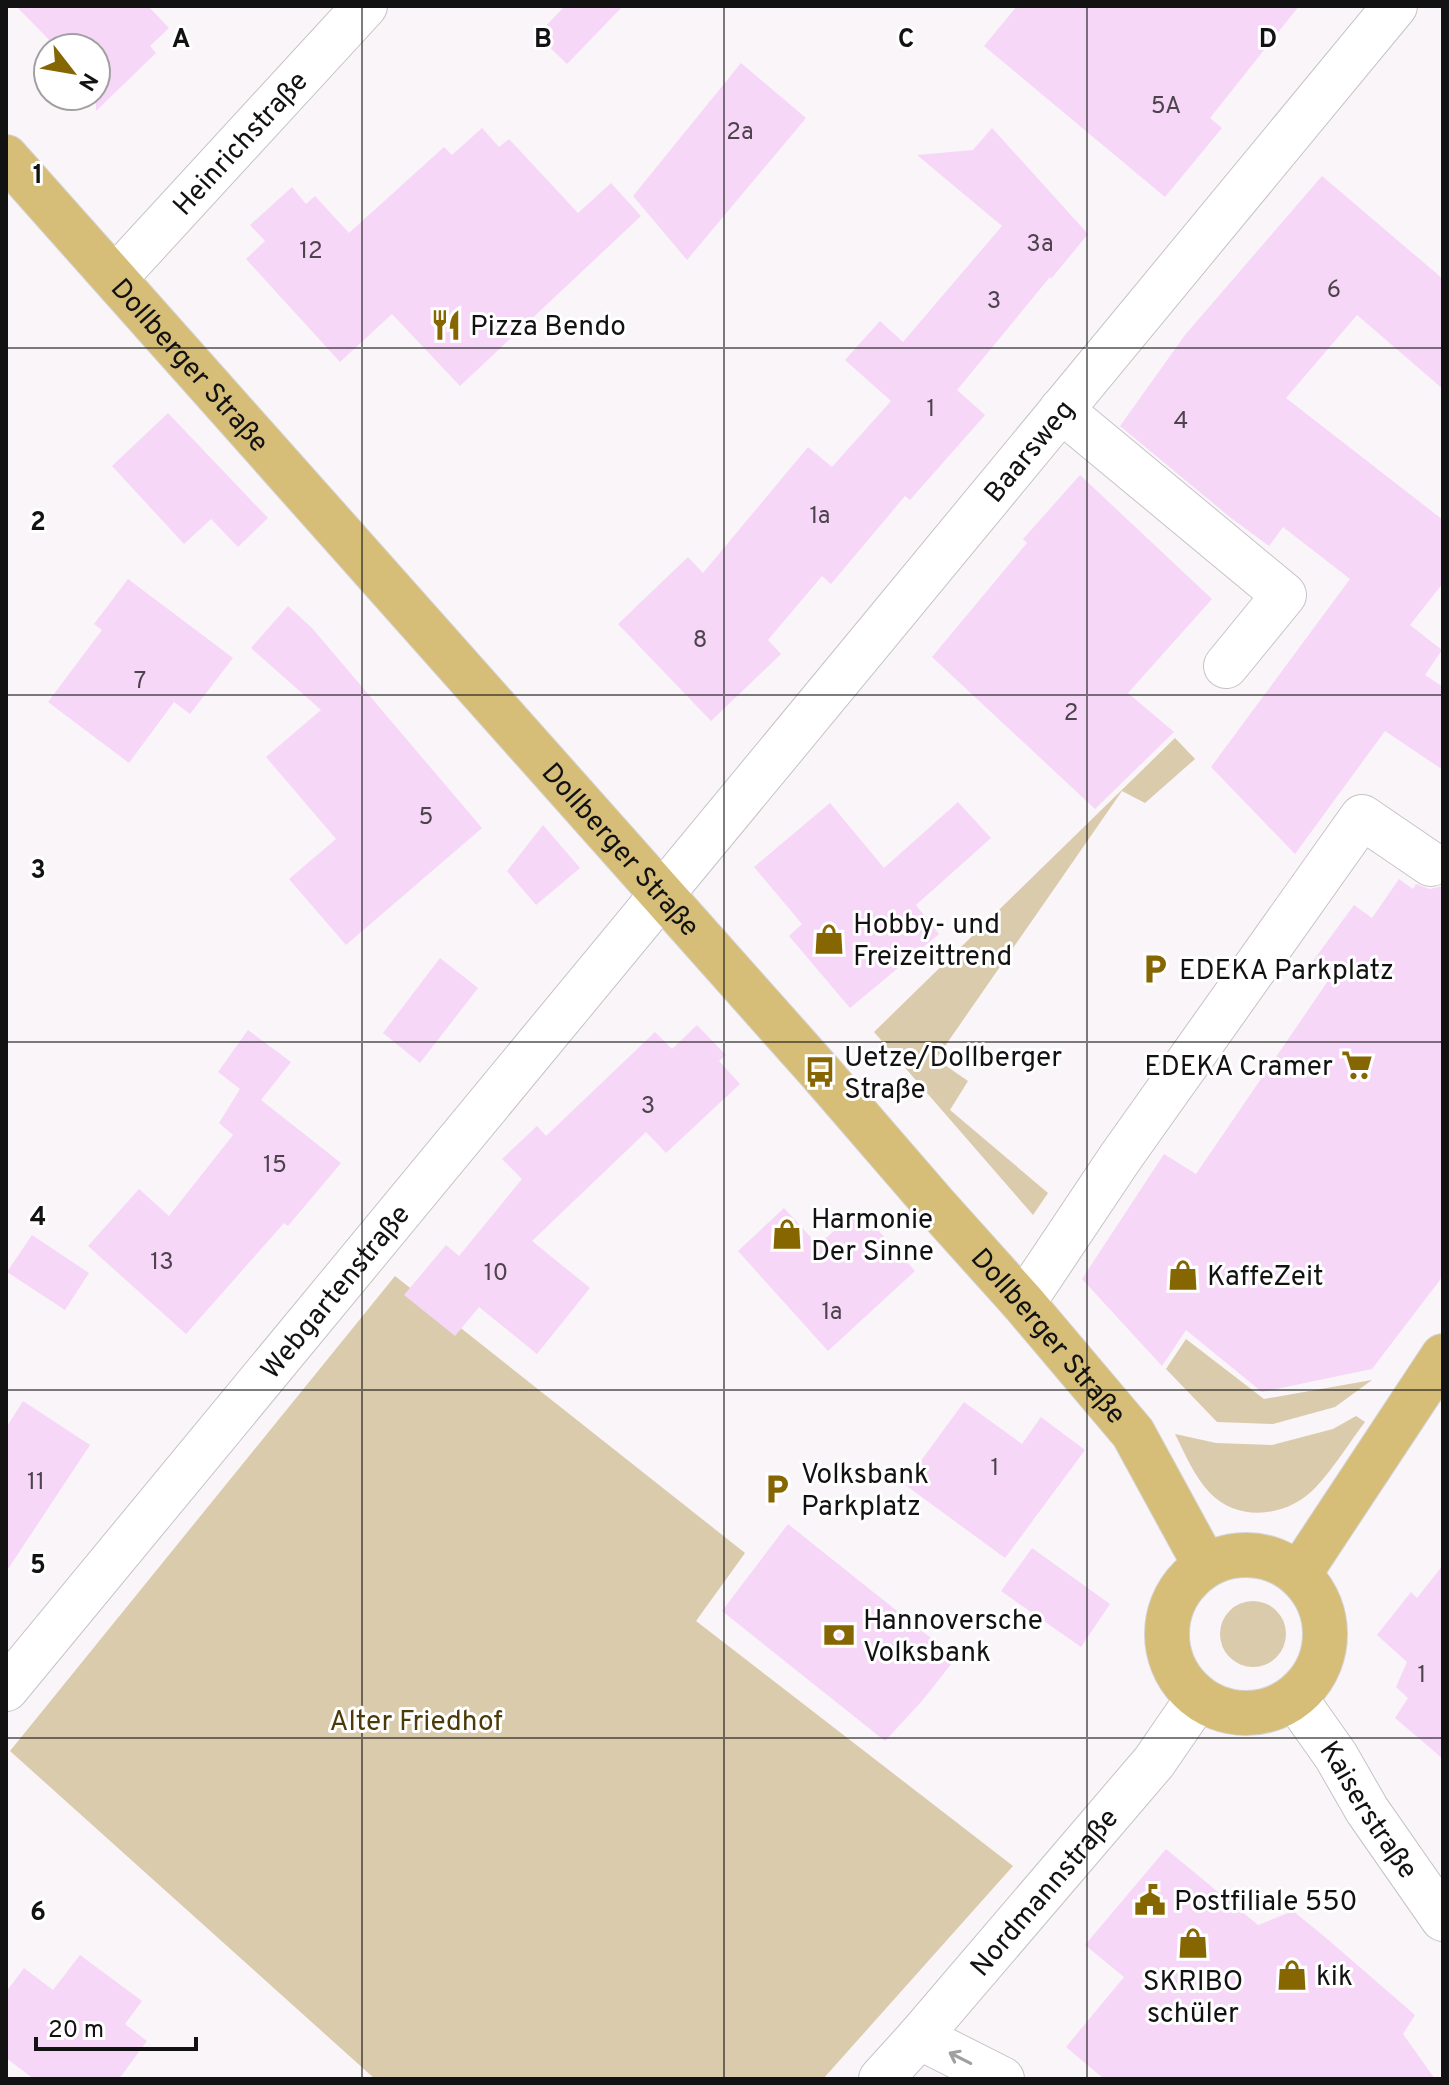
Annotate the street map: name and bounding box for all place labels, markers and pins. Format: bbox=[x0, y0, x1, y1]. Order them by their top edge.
restaurant icon: Pizza Bendo bbox=[429, 308, 463, 342]
place label: Pizza Bendo bbox=[470, 310, 626, 346]
place label: Hobby- und Freizeittrend bbox=[853, 908, 1012, 976]
shop icon: Hobby- und Freizeittrend bbox=[812, 922, 846, 956]
parking icon: EDEKA Parkplatz bbox=[1138, 952, 1172, 986]
place label: EDEKA Parkplatz bbox=[1179, 954, 1394, 990]
place label: Uetze/Dollberger Straße bbox=[844, 1041, 1062, 1109]
supermarket icon: EDEKA Cramer bbox=[1340, 1048, 1374, 1082]
place label: EDEKA Cramer bbox=[1144, 1050, 1333, 1086]
bus stop icon: Uetze/Dollberger Straße bbox=[803, 1055, 837, 1089]
place label: Harmonie Der Sinne bbox=[811, 1203, 934, 1271]
shop icon: Harmonie Der Sinne bbox=[770, 1217, 804, 1251]
shop icon: KaffeZeit bbox=[1166, 1258, 1200, 1292]
place label: KaffeZeit bbox=[1207, 1260, 1324, 1296]
place label: Volksbank Parkplatz bbox=[801, 1458, 929, 1526]
parking icon: Volksbank Parkplatz bbox=[760, 1472, 794, 1506]
place label: Hannoversche Volksbank bbox=[863, 1604, 1043, 1672]
bank icon: Hannoversche Volksbank bbox=[822, 1618, 856, 1652]
public building icon: Postfiliale 550 bbox=[1133, 1883, 1167, 1917]
place label: Postfiliale 550 bbox=[1174, 1885, 1358, 1921]
shop icon: SKRIBO schüler bbox=[1176, 1926, 1210, 1960]
shop icon: kik bbox=[1275, 1958, 1309, 1992]
place label: kik bbox=[1316, 1960, 1353, 1996]
place label: SKRIBO schüler bbox=[1143, 1965, 1243, 2033]

